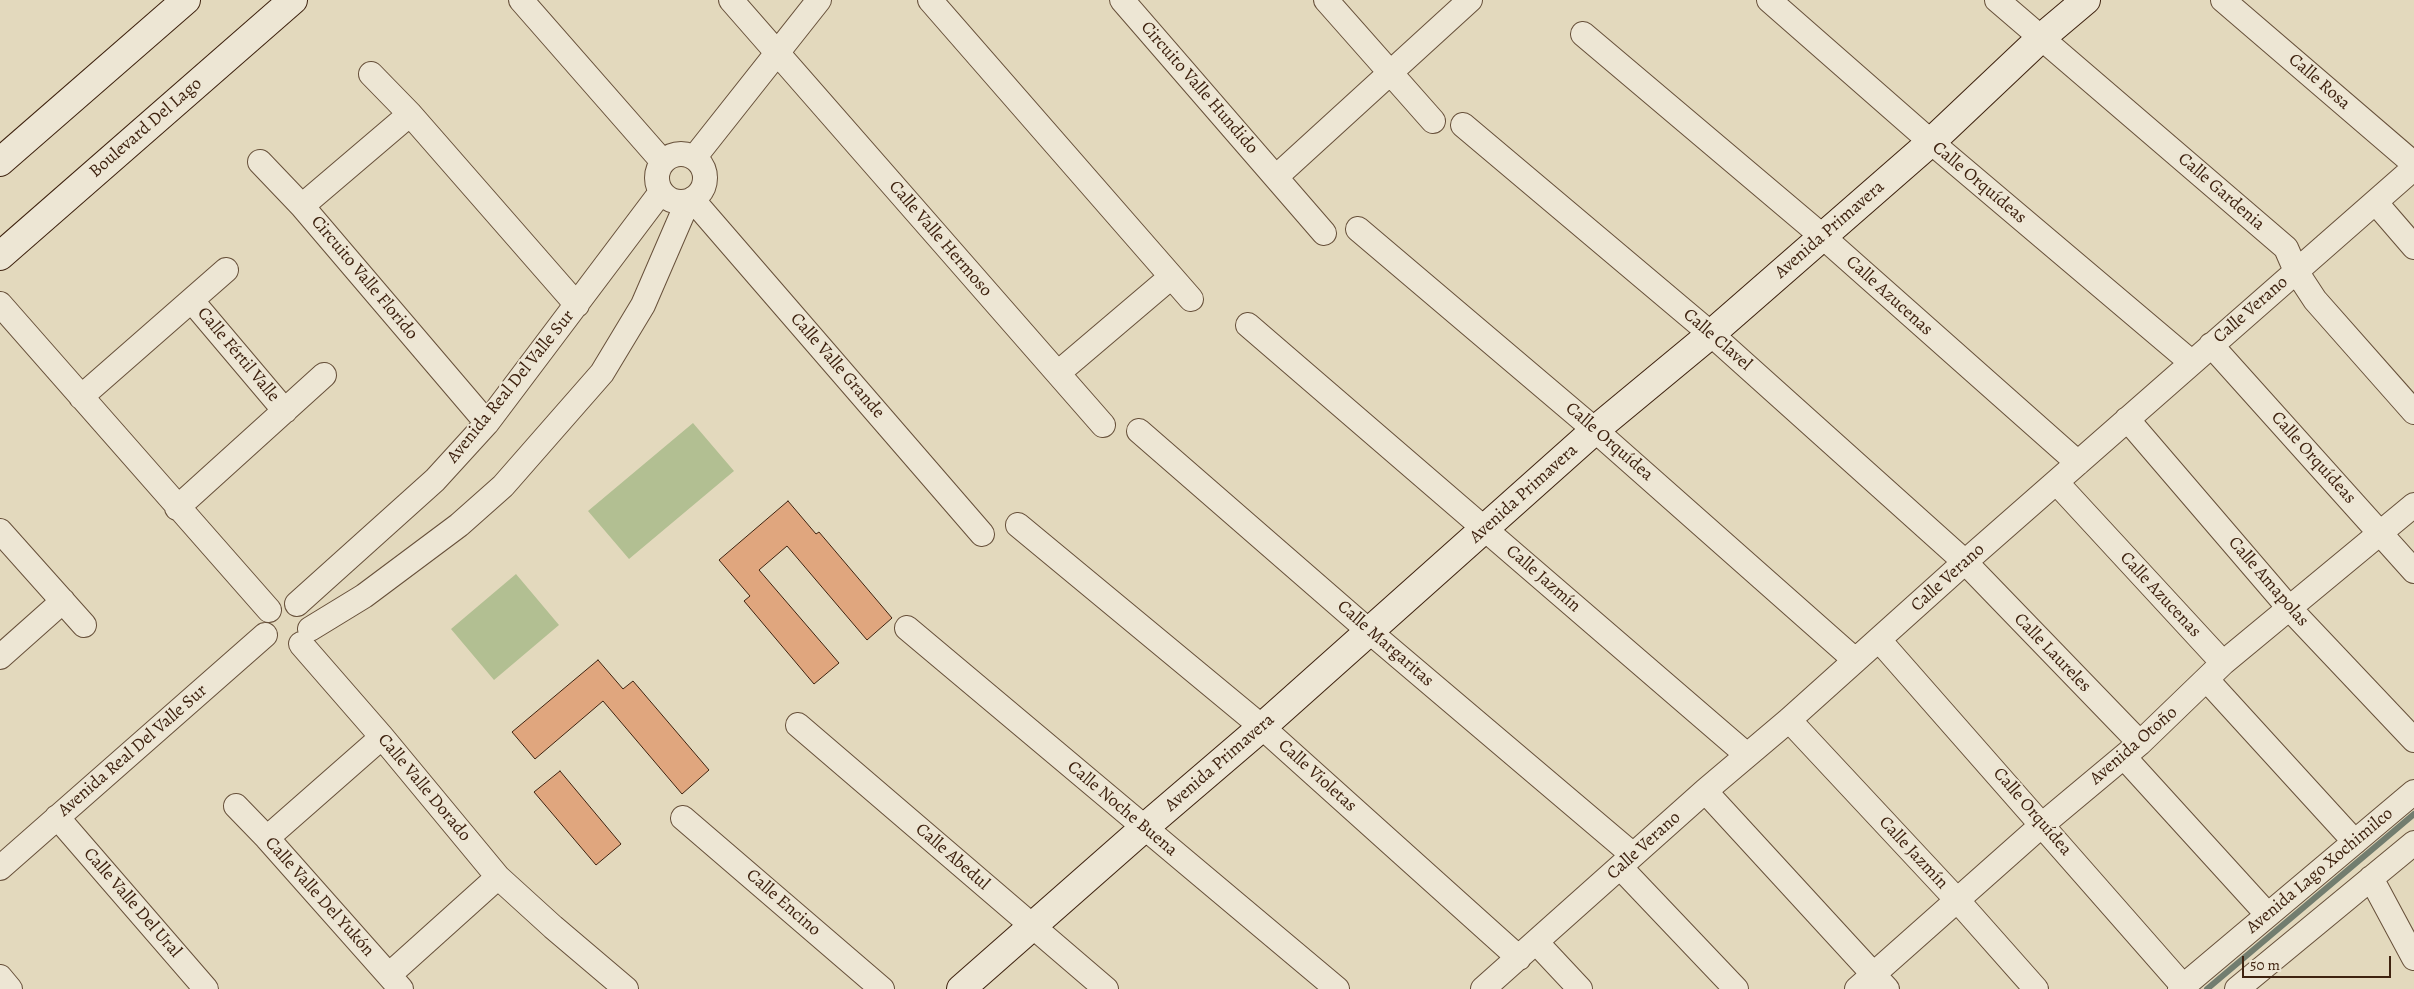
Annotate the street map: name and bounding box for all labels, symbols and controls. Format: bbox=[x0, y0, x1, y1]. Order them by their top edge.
street label: Circuito Valle Hundido bbox=[1136, 17, 1262, 159]
street label: Calle Rosa bbox=[2284, 49, 2354, 115]
street label: Boulevard Del Lago bbox=[85, 73, 207, 183]
street label: Calle Orquídeas bbox=[1927, 137, 2031, 229]
street label: Calle Gardenia bbox=[2173, 148, 2269, 236]
street label: Calle Valle Hermoso bbox=[884, 177, 996, 301]
street label: Avenida Primavera bbox=[1771, 177, 1889, 283]
street label: Circuito Valle Florido bbox=[306, 212, 422, 344]
street label: Calle Azucenas bbox=[1841, 251, 1937, 341]
street label: Calle Verano bbox=[2209, 272, 2293, 348]
street label: Calle Fértil Valle bbox=[192, 303, 284, 407]
street label: Calle Clavel bbox=[1678, 304, 1756, 376]
street label: Avenida Real Del Valle Sur bbox=[443, 306, 579, 468]
street label: Calle Valle Grande bbox=[785, 309, 889, 423]
street label: Calle Orquídea bbox=[1561, 398, 1657, 486]
street label: Calle Orquídeas bbox=[2266, 407, 2360, 509]
street label: Avenida Primavera bbox=[1465, 440, 1583, 548]
street label: Calle Amapolas bbox=[2223, 533, 2313, 631]
street label: Calle Verano bbox=[1907, 539, 1989, 617]
street label: Calle Jazmín bbox=[1501, 541, 1585, 617]
street label: Calle Azucenas bbox=[2115, 548, 2205, 642]
street label: Calle Margaritas bbox=[1332, 596, 1438, 692]
street label: Calle Laureles bbox=[2009, 609, 2095, 697]
street label: Avenida Real Del Valle Sur bbox=[54, 680, 212, 822]
street label: Avenida Otoño bbox=[2086, 702, 2182, 790]
street label: Avenida Primavera bbox=[1161, 710, 1279, 816]
street label: Calle Valle Dorado bbox=[373, 730, 475, 846]
street label: Calle Violetas bbox=[1273, 735, 1361, 817]
street label: Calle Noche Buena bbox=[1062, 757, 1182, 861]
street label: Calle Orquídea bbox=[1988, 764, 2076, 860]
street label: Avenida Lago Xochimilco bbox=[2242, 803, 2398, 939]
street label: Calle Verano bbox=[1603, 807, 1685, 885]
street label: Calle Jazmín bbox=[1874, 812, 1952, 894]
street label: Calle Abedul bbox=[910, 819, 994, 895]
street label: Calle Valle Del Yukón bbox=[260, 833, 378, 961]
street label: Calle Valle Del Ural bbox=[78, 844, 186, 962]
street label: Calle Encino bbox=[741, 865, 825, 941]
scale bar bbox=[2244, 946, 2393, 978]
text: 50 m bbox=[2250, 955, 2280, 975]

